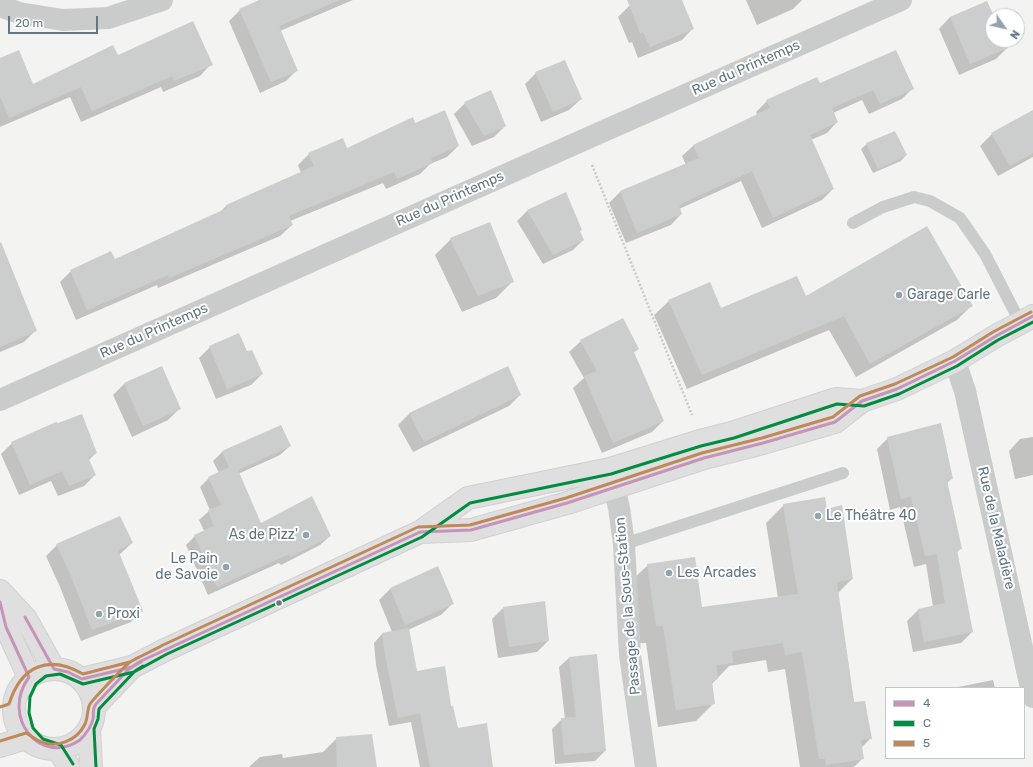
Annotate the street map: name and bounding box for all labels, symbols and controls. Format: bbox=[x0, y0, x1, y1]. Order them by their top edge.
scale bar bbox=[10, 8, 100, 34]
north arrow bbox=[985, 8, 1025, 48]
text: 20 m bbox=[15, 16, 43, 30]
text: N bbox=[1007, 28, 1022, 41]
street label: Rue du Printemps bbox=[689, 37, 803, 99]
street label: Rue du Printemps bbox=[393, 168, 507, 230]
place label: Garage Carle bbox=[907, 287, 990, 303]
marker: Garage Carle bbox=[894, 290, 904, 300]
street label: Rue du Printemps bbox=[97, 300, 211, 362]
street label: Rue de la Maladière bbox=[974, 465, 1018, 591]
place label: Le Théâtre 40 bbox=[826, 508, 916, 524]
marker: Le Théâtre 40 bbox=[813, 511, 823, 521]
street label: Passage de la Sous-Station bbox=[612, 516, 644, 696]
place label: As de Pizz' bbox=[229, 527, 298, 543]
marker: As de Pizz' bbox=[301, 530, 311, 540]
place label: Le Pain de Savoie bbox=[155, 551, 218, 584]
marker: Le Pain de Savoie bbox=[221, 562, 231, 572]
place label: Les Arcades bbox=[677, 565, 756, 581]
marker: Les Arcades bbox=[664, 568, 674, 578]
unlabelled marker bbox=[274, 598, 284, 608]
place label: Proxi bbox=[107, 606, 140, 622]
marker: Proxi bbox=[94, 609, 104, 619]
legend bbox=[885, 687, 1025, 759]
text: 4 bbox=[923, 696, 930, 710]
text: C bbox=[923, 716, 931, 730]
text: 5 bbox=[923, 736, 930, 750]

